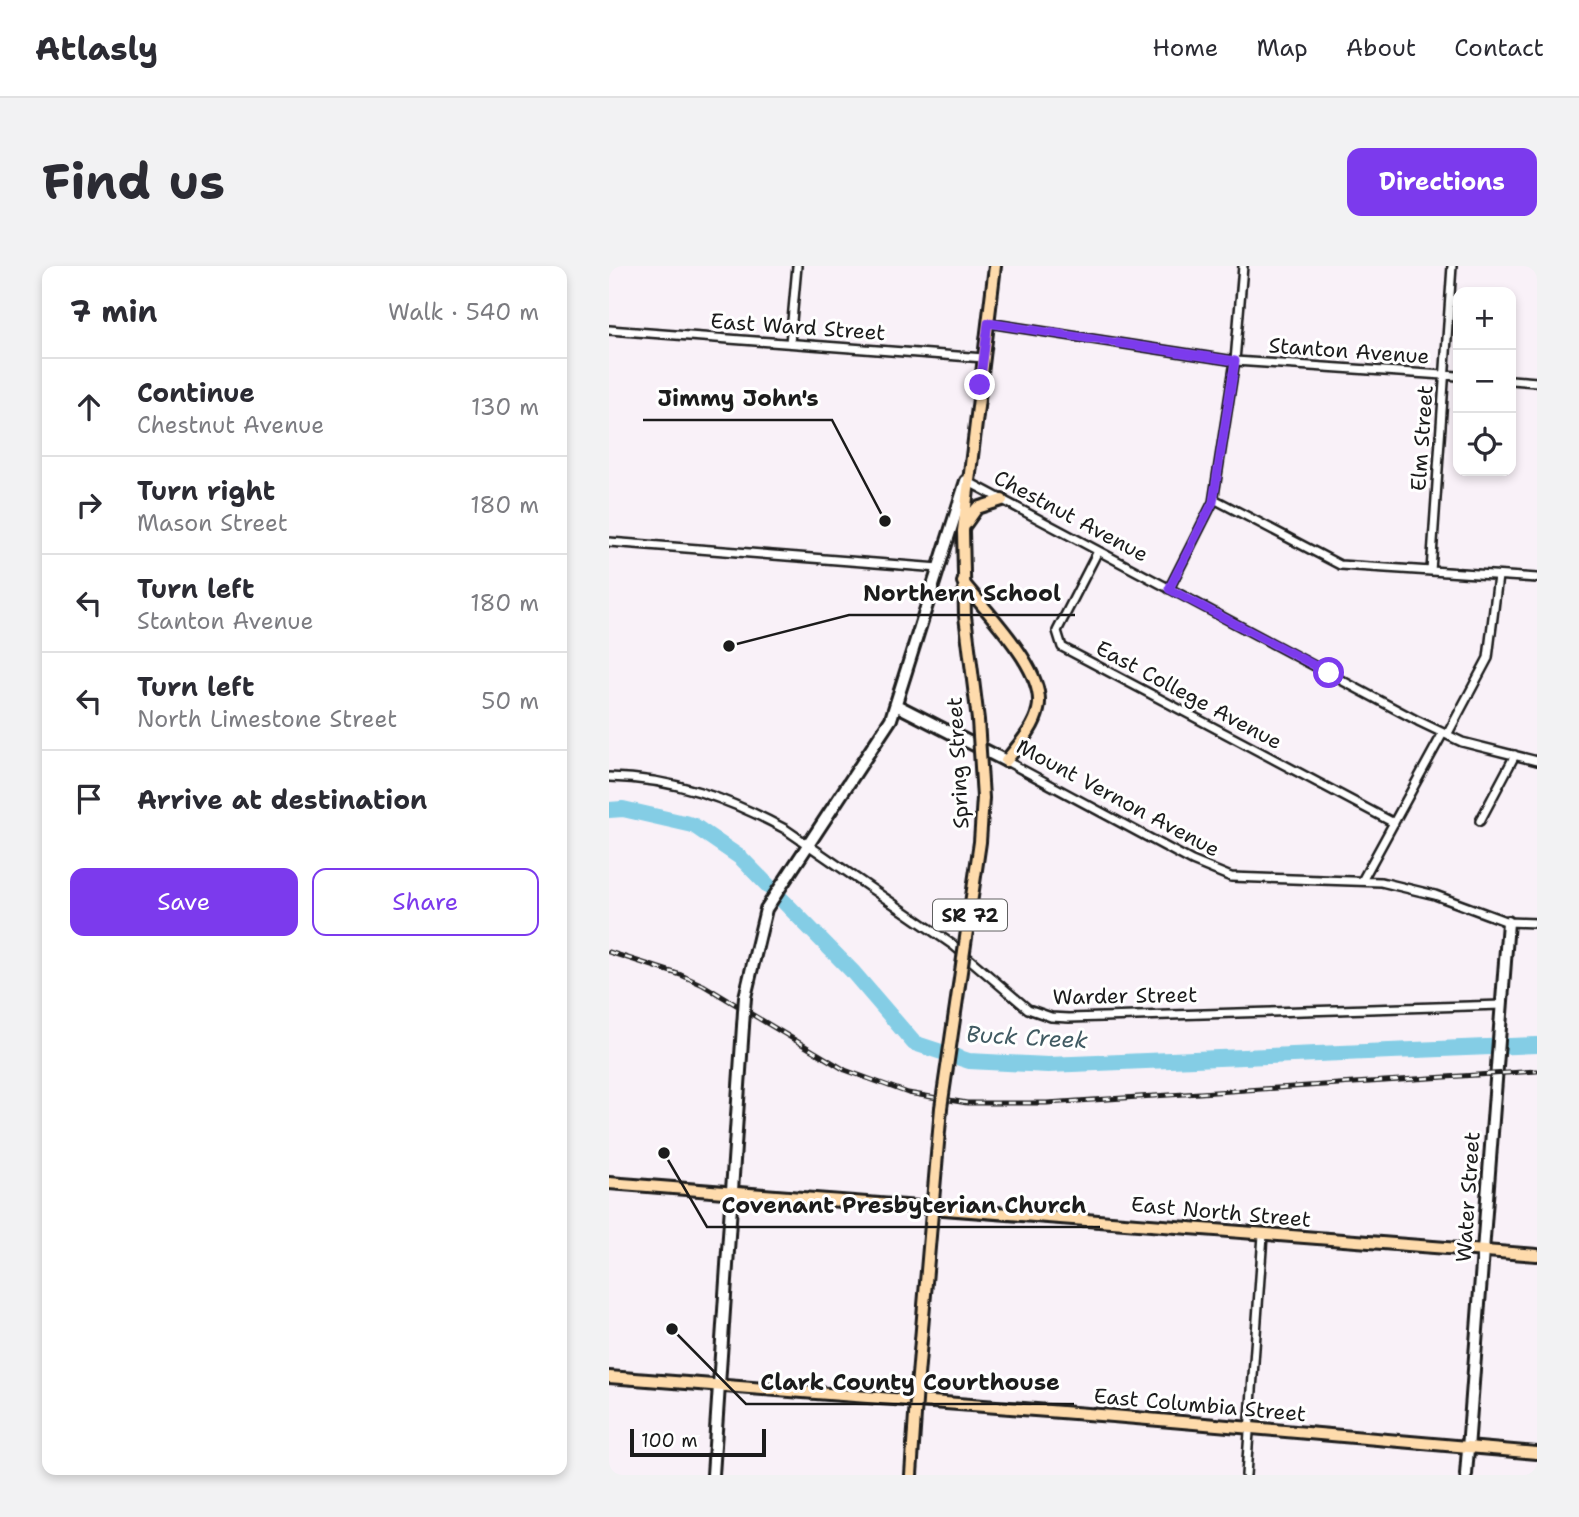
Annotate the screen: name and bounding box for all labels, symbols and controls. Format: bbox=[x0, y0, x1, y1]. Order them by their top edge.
text: Atlasly bbox=[35, 26, 158, 71]
text: Home bbox=[1152, 32, 1218, 64]
text: Map bbox=[1256, 32, 1308, 64]
text: About bbox=[1346, 32, 1416, 64]
text: Contact bbox=[1454, 32, 1544, 64]
button: Directions bbox=[1347, 148, 1537, 216]
text: Find us bbox=[42, 149, 225, 215]
map controls bbox=[1453, 287, 1516, 476]
button: + bbox=[1453, 287, 1516, 350]
text: 7 min bbox=[70, 291, 157, 332]
text: Walk · 540 m bbox=[388, 297, 539, 327]
street label: East Ward Street bbox=[710, 307, 886, 347]
street label: Stanton Avenue bbox=[1268, 331, 1430, 371]
button: − bbox=[1453, 350, 1516, 413]
route end bbox=[964, 369, 995, 400]
text: Continue bbox=[137, 375, 255, 410]
callout: Jimmy John's bbox=[643, 376, 832, 420]
text: Jimmy John's bbox=[657, 383, 819, 413]
street label: Elm Street bbox=[1404, 384, 1440, 492]
icon: ahead bbox=[70, 388, 108, 426]
text: 130 m bbox=[471, 392, 539, 422]
text: Chestnut Avenue bbox=[137, 410, 324, 440]
button: locate bbox=[1453, 413, 1516, 476]
street label: Chestnut Avenue bbox=[989, 464, 1153, 568]
text: Turn right bbox=[137, 473, 275, 508]
icon: right bbox=[70, 486, 108, 524]
text: 180 m bbox=[470, 490, 539, 520]
text: Mason Street bbox=[137, 508, 288, 538]
text: Turn left bbox=[137, 571, 254, 606]
callout: Northern School bbox=[849, 571, 1075, 615]
text: Northern School bbox=[863, 578, 1061, 608]
icon: left bbox=[70, 584, 108, 622]
text: 180 m bbox=[470, 588, 539, 618]
text: Stanton Avenue bbox=[137, 606, 313, 636]
street label: East College Avenue bbox=[1091, 634, 1287, 756]
route start bbox=[1313, 657, 1344, 688]
text: Turn left bbox=[137, 669, 254, 704]
icon: left bbox=[70, 682, 108, 720]
text: 50 m bbox=[481, 686, 539, 716]
street label: Spring Street bbox=[941, 696, 975, 830]
text: North Limestone Street bbox=[137, 704, 397, 734]
street label: Mount Vernon Avenue bbox=[1011, 732, 1225, 864]
icon: arrive bbox=[70, 780, 108, 818]
text: Arrive at destination bbox=[137, 782, 427, 817]
button: Save bbox=[70, 868, 298, 936]
button: Share bbox=[312, 868, 539, 936]
road number: SR 72 bbox=[933, 900, 1007, 930]
street label: Warder Street bbox=[1052, 981, 1198, 1011]
water label: Buck Creek bbox=[965, 1019, 1089, 1055]
street label: Water Street bbox=[1449, 1131, 1487, 1263]
callout: Covenant Presbyterian Church bbox=[707, 1183, 1100, 1227]
text: Covenant Presbyterian Church bbox=[722, 1190, 1086, 1220]
street label: East North Street bbox=[1130, 1190, 1312, 1234]
callout: Clark County Courthouse bbox=[746, 1360, 1074, 1404]
text: Clark County Courthouse bbox=[760, 1367, 1060, 1397]
street label: East Columbia Street bbox=[1093, 1382, 1307, 1428]
scale bar bbox=[630, 1426, 767, 1458]
text: 100 m bbox=[641, 1428, 698, 1453]

